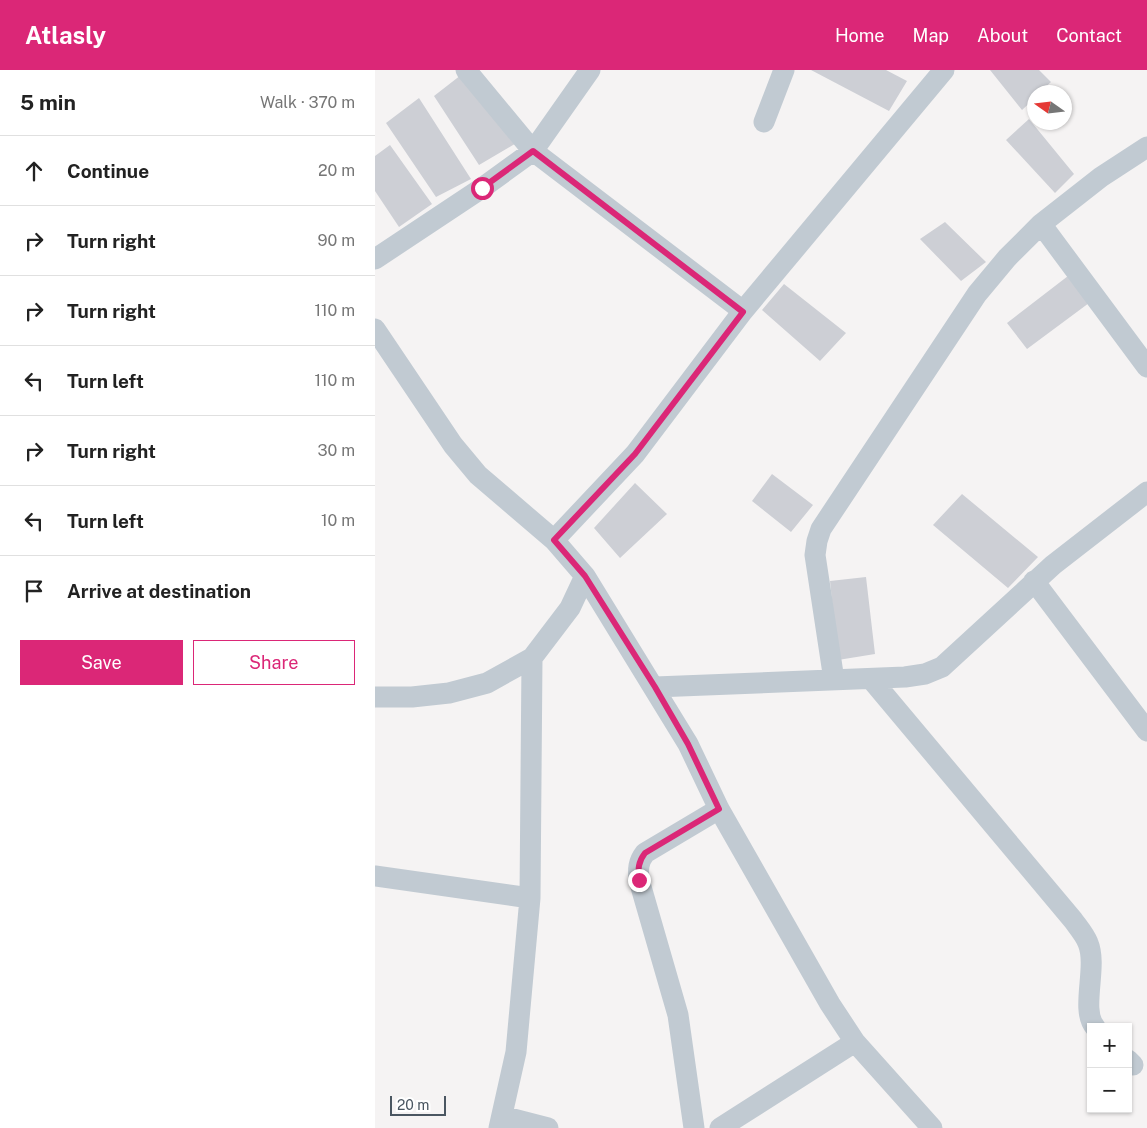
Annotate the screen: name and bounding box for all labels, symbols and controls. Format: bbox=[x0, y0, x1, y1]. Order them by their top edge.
text: Atlasly bbox=[25, 21, 106, 49]
text: Home bbox=[835, 25, 885, 46]
text: Map bbox=[913, 25, 949, 46]
text: About bbox=[977, 25, 1028, 46]
text: Contact bbox=[1056, 25, 1122, 46]
north arrow bbox=[1027, 85, 1072, 130]
text: 5 min bbox=[20, 90, 76, 115]
text: Walk · 370 m bbox=[260, 93, 355, 112]
icon: ahead bbox=[20, 157, 48, 185]
text: Continue bbox=[67, 160, 149, 182]
text: 20 m bbox=[318, 161, 355, 180]
route start bbox=[471, 177, 494, 200]
icon: right bbox=[20, 227, 48, 255]
text: Turn right bbox=[67, 230, 156, 252]
text: 90 m bbox=[318, 231, 355, 250]
icon: right bbox=[20, 297, 48, 325]
text: Turn right bbox=[67, 300, 156, 322]
text: 110 m bbox=[314, 301, 355, 320]
icon: left bbox=[20, 367, 48, 395]
text: Turn left bbox=[67, 370, 144, 392]
text: 110 m bbox=[314, 371, 355, 390]
icon: right bbox=[20, 437, 48, 465]
text: Turn right bbox=[67, 440, 156, 462]
text: 30 m bbox=[318, 441, 355, 460]
icon: left bbox=[20, 507, 48, 535]
text: Turn left bbox=[67, 510, 144, 532]
text: 10 m bbox=[321, 511, 355, 530]
icon: arrive bbox=[20, 577, 48, 605]
text: Arrive at destination bbox=[67, 580, 251, 602]
button: Save bbox=[20, 640, 183, 685]
button: Share bbox=[193, 640, 355, 685]
route end bbox=[628, 869, 651, 892]
map controls bbox=[1087, 1023, 1132, 1113]
button: + bbox=[1087, 1023, 1132, 1068]
button: − bbox=[1087, 1068, 1132, 1113]
scale bar bbox=[390, 1093, 446, 1116]
text: 20 m bbox=[397, 1097, 429, 1113]

